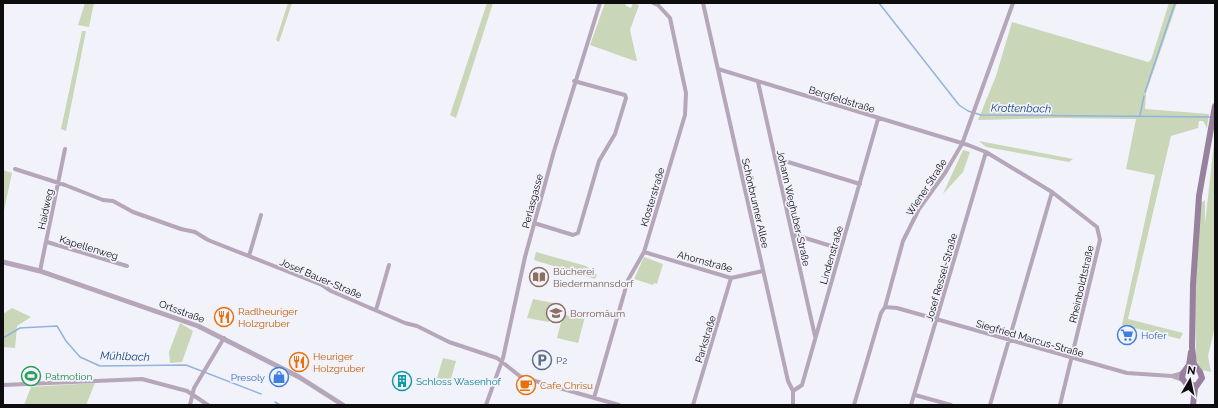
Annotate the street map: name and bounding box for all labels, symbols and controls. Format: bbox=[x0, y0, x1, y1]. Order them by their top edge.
street label: Bergfeldstraße bbox=[807, 84, 876, 115]
water label: Krottenbach bbox=[991, 101, 1051, 116]
street label: Johann Weghuber-Straße bbox=[775, 149, 812, 267]
street label: Schönbrunner Allee bbox=[740, 157, 771, 249]
street label: Wiener Straße bbox=[904, 157, 949, 218]
street label: Klosterstraße bbox=[638, 166, 667, 228]
street label: Perlasgasse bbox=[520, 173, 545, 229]
street label: Haidweg bbox=[36, 188, 55, 230]
street label: Lindenstraße bbox=[818, 225, 845, 286]
street label: Josef Ressel-Straße bbox=[924, 232, 959, 322]
street label: Kapellenweg bbox=[58, 233, 120, 262]
street label: Rheinboldtstraße bbox=[1067, 244, 1096, 324]
street label: Ahornstraße bbox=[676, 249, 734, 274]
street label: Josef Bauer-Straße bbox=[278, 256, 364, 301]
library icon: Bücherei Biedermannsdorf bbox=[528, 266, 550, 288]
place label: Bücherei Biedermannsdorf bbox=[553, 266, 634, 289]
street label: Ortsstraße bbox=[158, 298, 206, 325]
school or university icon: Borromäum bbox=[545, 302, 567, 324]
restaurant icon: Radlheuriger Holzgruber bbox=[213, 306, 235, 328]
place label: Radlheuriger Holzgruber bbox=[238, 306, 298, 329]
place label: Borromäum bbox=[570, 308, 625, 319]
street label: Parkstraße bbox=[693, 314, 718, 364]
street label: Siegfried Marcus-Straße bbox=[975, 318, 1085, 359]
supermarket icon: Hofer bbox=[1116, 324, 1138, 346]
place label: Hofer bbox=[1141, 330, 1167, 341]
water label: Mühlbach bbox=[100, 349, 150, 364]
parking icon: P2 bbox=[531, 349, 553, 371]
restaurant icon: Heuriger Holzgruber bbox=[288, 351, 310, 373]
place label: Heuriger Holzgruber bbox=[313, 351, 365, 374]
place label: P2 bbox=[556, 355, 567, 366]
north arrow bbox=[1170, 360, 1210, 400]
text: N bbox=[1186, 364, 1197, 378]
sports icon: Patmotion bbox=[20, 365, 42, 387]
shop icon: Presoly bbox=[268, 366, 290, 388]
building icon: Schloss Wasenhof bbox=[391, 370, 413, 392]
place label: Patmotion bbox=[45, 371, 92, 382]
place label: Presoly bbox=[231, 372, 266, 383]
cafe icon: Cafe Chrisu bbox=[515, 374, 537, 396]
place label: Schloss Wasenhof bbox=[416, 376, 502, 387]
place label: Cafe Chrisu bbox=[540, 380, 593, 391]

